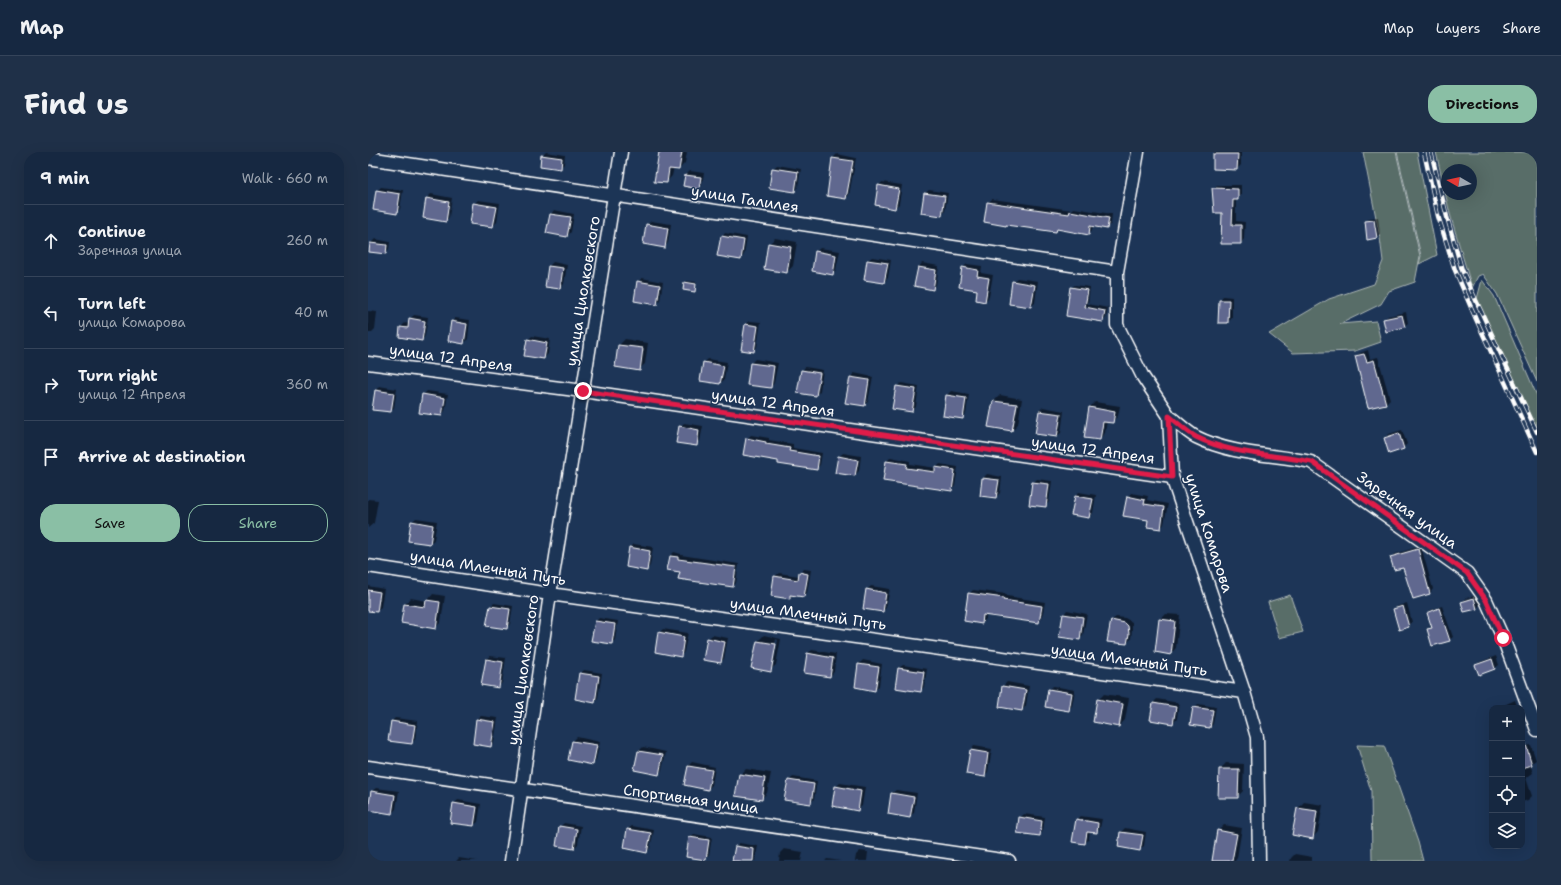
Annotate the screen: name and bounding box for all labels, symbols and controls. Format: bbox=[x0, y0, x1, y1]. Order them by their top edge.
text: Map bbox=[20, 15, 64, 40]
text: Map bbox=[1384, 19, 1414, 37]
text: Layers bbox=[1436, 19, 1480, 37]
text: Share bbox=[1502, 19, 1541, 37]
text: Find us bbox=[24, 85, 129, 123]
button: Directions bbox=[1428, 85, 1537, 123]
north arrow bbox=[1441, 164, 1477, 200]
text: 9 min bbox=[40, 167, 90, 189]
text: Walk · 660 m bbox=[242, 170, 328, 187]
street label: улица Галилея bbox=[690, 181, 800, 217]
street label: улица Циолковского bbox=[561, 215, 605, 367]
text: Continue bbox=[78, 222, 146, 242]
icon: ahead bbox=[40, 230, 62, 252]
text: 260 m bbox=[286, 232, 328, 249]
text: Заречная улица bbox=[78, 242, 182, 259]
text: Turn left bbox=[78, 294, 146, 314]
icon: left bbox=[40, 302, 62, 324]
text: 40 m bbox=[294, 304, 328, 321]
text: улица Комарова bbox=[78, 314, 186, 331]
street label: улица 12 Апреля bbox=[388, 339, 514, 377]
text: Turn right bbox=[78, 366, 158, 386]
icon: right bbox=[40, 374, 62, 396]
text: 360 m bbox=[286, 376, 328, 393]
route end bbox=[574, 382, 592, 400]
street label: улица 12 Апреля bbox=[710, 384, 836, 422]
text: улица 12 Апреля bbox=[78, 386, 186, 403]
street label: улица 12 Апреля bbox=[1030, 431, 1156, 469]
icon: arrive bbox=[40, 446, 62, 468]
text: Arrive at destination bbox=[78, 447, 246, 467]
street label: Заречная улица bbox=[1353, 467, 1462, 554]
street label: улица Комарова bbox=[1180, 471, 1238, 596]
button: Save bbox=[40, 504, 180, 542]
button: Share bbox=[188, 504, 328, 542]
street label: улица Млечный Путь bbox=[409, 546, 568, 590]
street label: улица Млечный Путь bbox=[728, 593, 888, 635]
street label: улица Циолковского bbox=[503, 594, 543, 746]
route start bbox=[1494, 629, 1512, 647]
street label: улица Млечный Путь bbox=[1049, 639, 1209, 681]
map controls bbox=[1489, 705, 1525, 849]
button: + bbox=[1489, 705, 1525, 741]
button: − bbox=[1489, 741, 1525, 777]
button: locate bbox=[1489, 777, 1525, 813]
street label: Спортивная улица bbox=[622, 780, 761, 818]
button: layers bbox=[1489, 813, 1525, 849]

